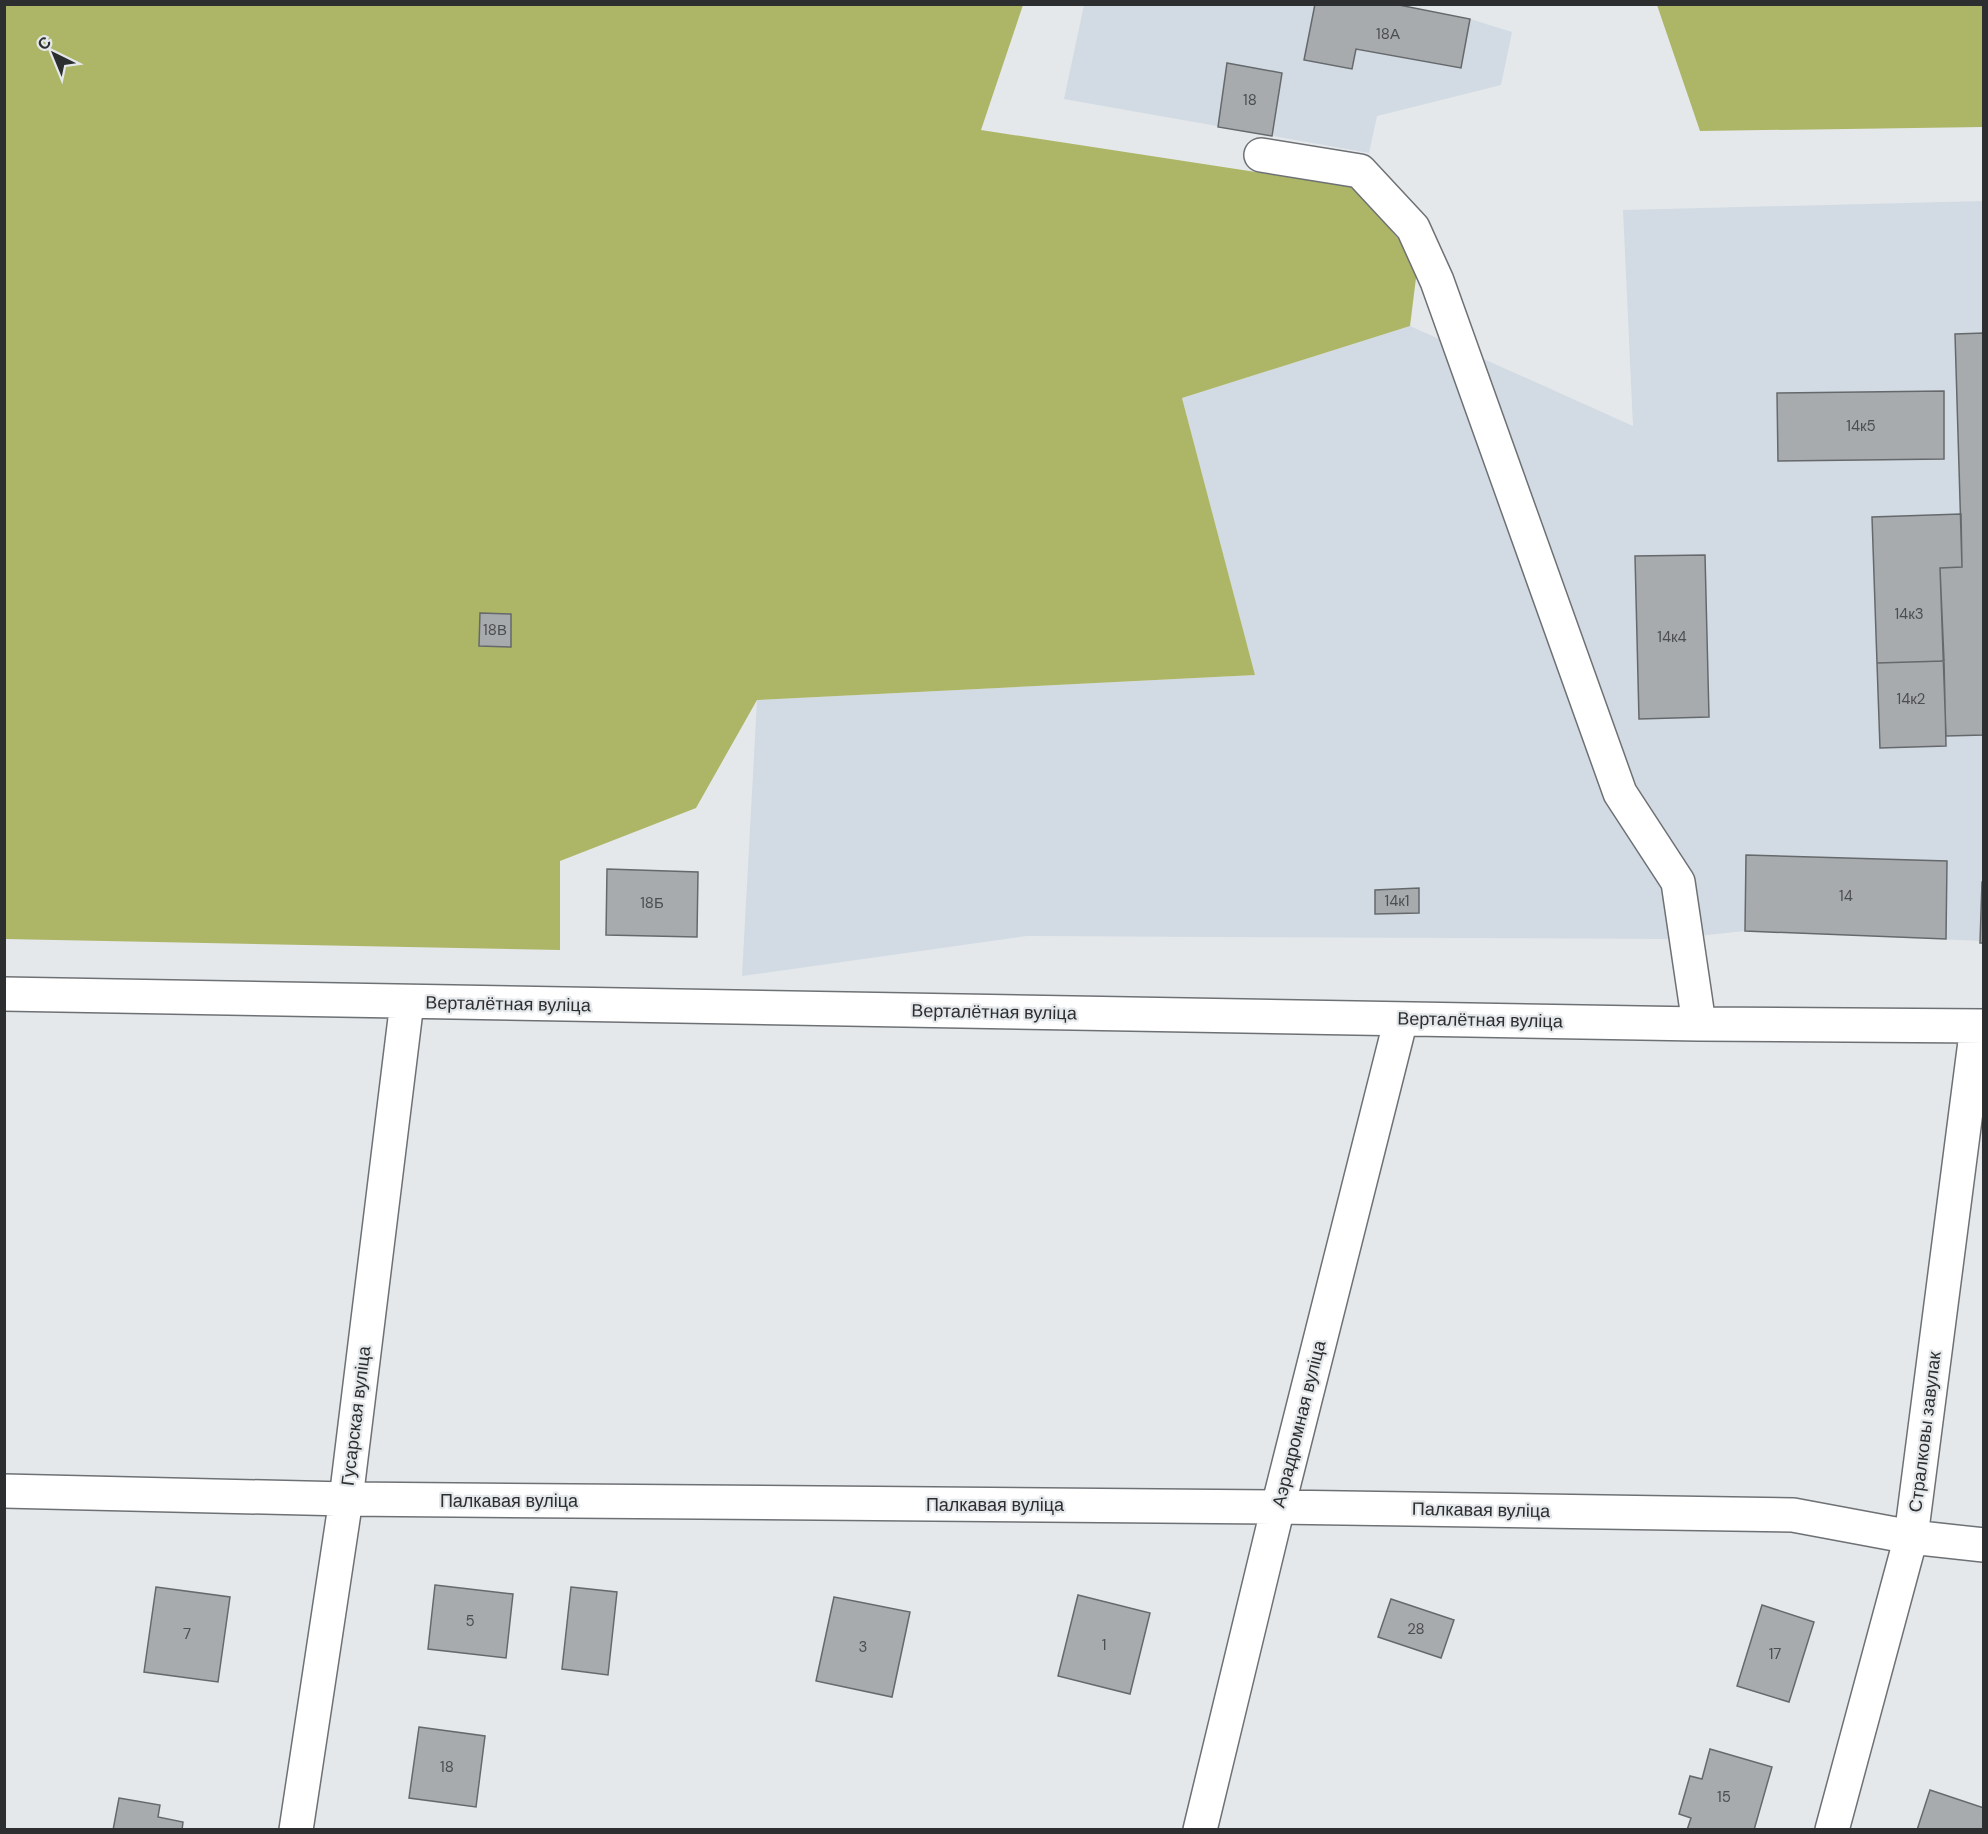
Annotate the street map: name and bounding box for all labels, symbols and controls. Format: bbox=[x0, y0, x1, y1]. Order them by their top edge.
north arrow bbox=[24, 24, 84, 84]
house number: 18А bbox=[1376, 24, 1400, 44]
text: С bbox=[33, 31, 56, 55]
house number: 18 bbox=[1243, 90, 1257, 110]
house number: 14к5 bbox=[1846, 416, 1876, 436]
house number: 14к3 bbox=[1894, 604, 1924, 624]
house number: 18В bbox=[483, 620, 507, 640]
house number: 14к4 bbox=[1657, 627, 1687, 647]
house number: 14к2 bbox=[1897, 689, 1926, 709]
house number: 14 bbox=[1839, 886, 1853, 906]
house number: 14к1 bbox=[1384, 891, 1410, 911]
house number: 18Б bbox=[640, 893, 664, 913]
street label: Верталётная вуліца bbox=[425, 991, 592, 1017]
street label: Верталётная вуліца bbox=[911, 999, 1078, 1025]
street label: Верталётная вуліца bbox=[1397, 1007, 1564, 1033]
street label: Аэрадромная вуліца bbox=[1267, 1337, 1332, 1510]
street label: Гусарская вуліца bbox=[336, 1344, 377, 1487]
street label: Стралковы завулак bbox=[1903, 1350, 1947, 1514]
street label: Палкавая вуліца bbox=[440, 1489, 579, 1513]
street label: Палкавая вуліца bbox=[926, 1493, 1065, 1517]
street label: Палкавая вуліца bbox=[1412, 1497, 1551, 1523]
house number: 5 bbox=[465, 1611, 475, 1631]
house number: 28 bbox=[1407, 1619, 1425, 1639]
house number: 7 bbox=[183, 1624, 191, 1644]
house number: 1 bbox=[1102, 1635, 1106, 1655]
house number: 3 bbox=[859, 1637, 867, 1657]
house number: 17 bbox=[1769, 1644, 1781, 1664]
house number: 18 bbox=[440, 1757, 454, 1777]
house number: 15 bbox=[1717, 1787, 1731, 1807]

